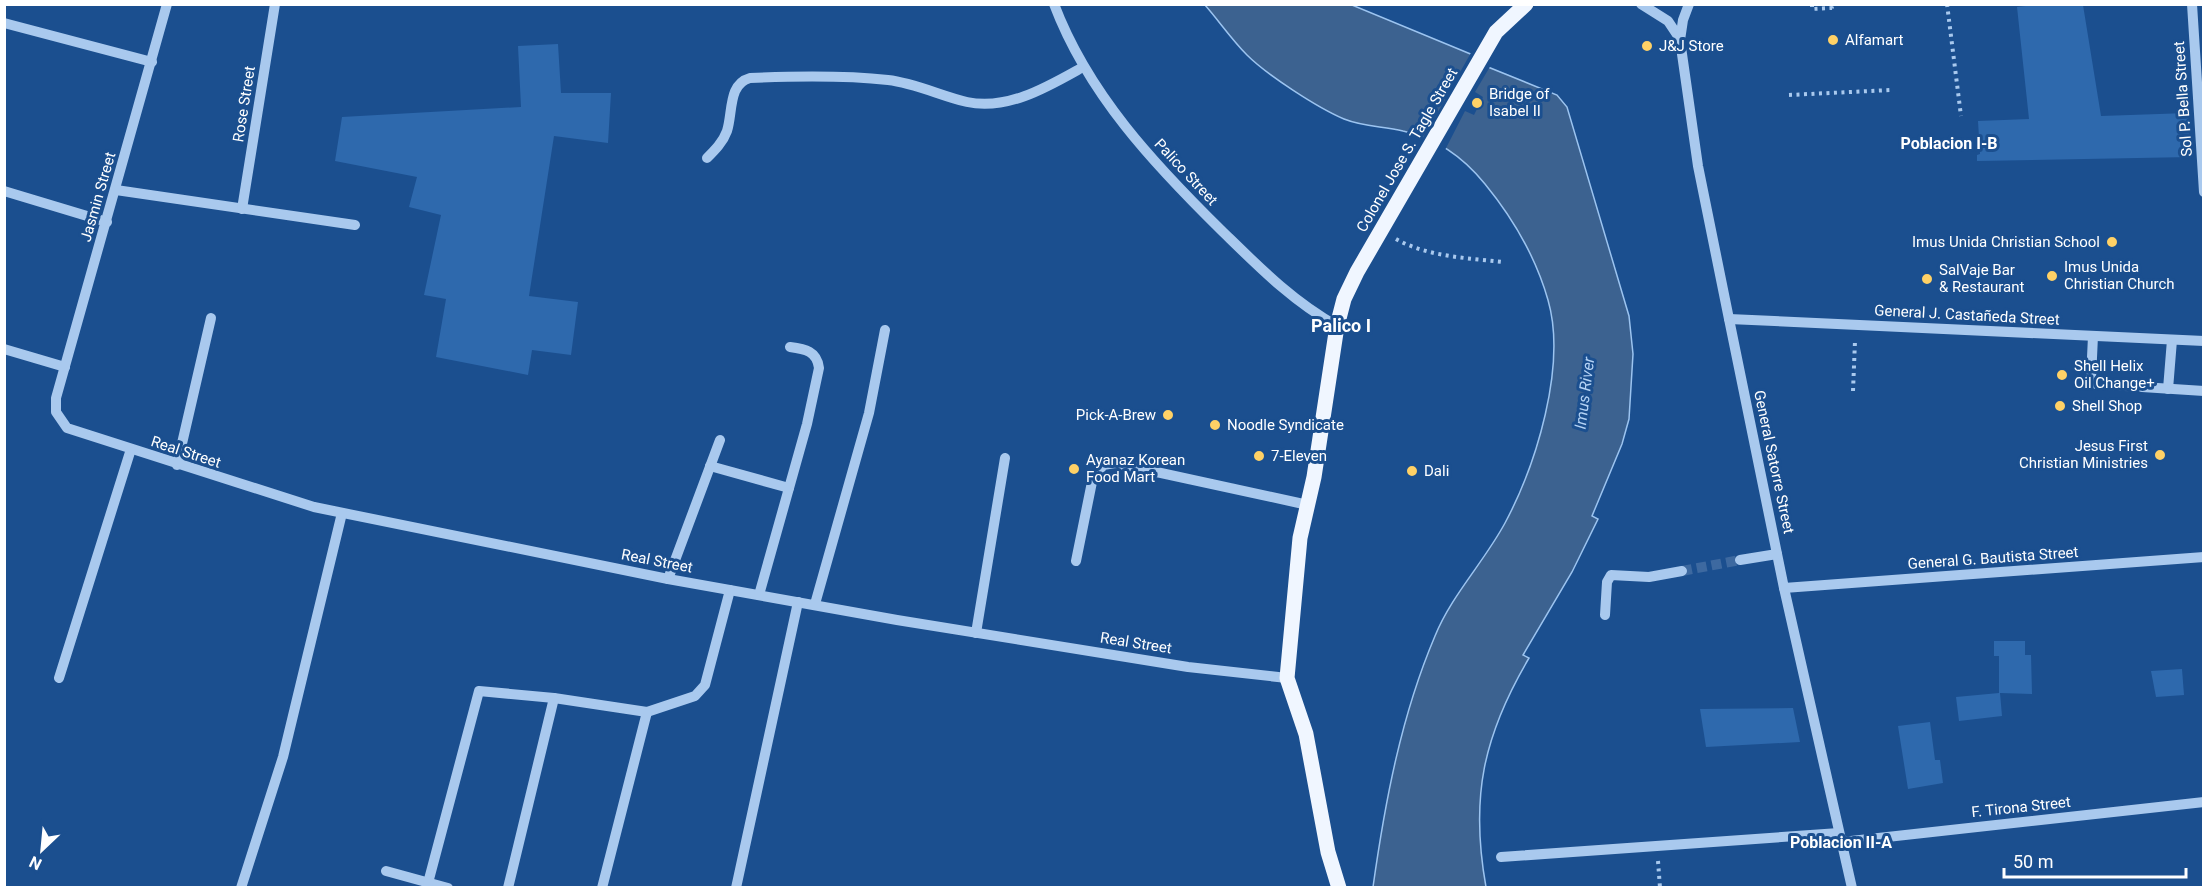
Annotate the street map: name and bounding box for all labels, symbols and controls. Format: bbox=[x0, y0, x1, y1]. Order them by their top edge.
place label: Alfamart bbox=[1845, 31, 1904, 49]
marker: Alfamart bbox=[1826, 33, 1840, 47]
place label: J&J Store bbox=[1659, 37, 1724, 55]
marker: J&J Store bbox=[1640, 39, 1654, 53]
street label: Sol P. Bella Street bbox=[2170, 41, 2196, 157]
street label: Rose Street bbox=[229, 65, 259, 143]
street label: Colonel Jose S. Tagle Street bbox=[1353, 65, 1461, 235]
place label: Bridge of Isabel II bbox=[1489, 85, 1550, 120]
marker: Bridge of Isabel II bbox=[1470, 96, 1484, 110]
district label: Poblacion I-B bbox=[1901, 134, 1997, 153]
street label: Palico Street bbox=[1151, 135, 1221, 209]
street label: Jasmin Street bbox=[77, 150, 119, 244]
place label: Imus Unida Christian School bbox=[1912, 233, 2100, 251]
marker: Imus Unida Christian School bbox=[2105, 235, 2119, 249]
place label: Imus Unida Christian Church bbox=[2064, 258, 2175, 293]
place label: SalVaje Bar & Restaurant bbox=[1939, 261, 2025, 296]
marker: Imus Unida Christian Church bbox=[2045, 269, 2059, 283]
marker: SalVaje Bar & Restaurant bbox=[1920, 272, 1934, 286]
street label: General J. Castañeda Street bbox=[1874, 301, 2060, 329]
district label: Palico I bbox=[1311, 315, 1371, 336]
water label: Imus River bbox=[1571, 355, 1598, 430]
place label: Shell Helix Oil Change+ bbox=[2074, 357, 2155, 392]
marker: Shell Helix Oil Change+ bbox=[2055, 368, 2069, 382]
street label: General Satorre Street bbox=[1750, 389, 1798, 536]
place label: Shell Shop bbox=[2072, 397, 2142, 415]
marker: Shell Shop bbox=[2053, 399, 2067, 413]
place label: Pick-A-Brew bbox=[1076, 406, 1156, 424]
marker: Pick-A-Brew bbox=[1161, 408, 1175, 422]
place label: Noodle Syndicate bbox=[1227, 416, 1344, 434]
marker: Noodle Syndicate bbox=[1208, 418, 1222, 432]
street label: Real Street bbox=[149, 432, 223, 472]
place label: Jesus First Christian Ministries bbox=[2019, 437, 2148, 472]
place label: 7-Eleven bbox=[1271, 447, 1327, 465]
marker: Jesus First Christian Ministries bbox=[2153, 448, 2167, 462]
marker: 7-Eleven bbox=[1252, 449, 1266, 463]
place label: Ayanaz Korean Food Mart bbox=[1086, 451, 1185, 486]
marker: Ayanaz Korean Food Mart bbox=[1067, 462, 1081, 476]
place label: Dali bbox=[1424, 462, 1449, 480]
marker: Dali bbox=[1405, 464, 1419, 478]
street label: General G. Bautista Street bbox=[1907, 543, 2079, 573]
street label: Real Street bbox=[620, 545, 694, 577]
street label: Real Street bbox=[1099, 628, 1173, 658]
street label: F. Tirona Street bbox=[1970, 793, 2072, 821]
north arrow bbox=[12, 820, 72, 880]
district label: Poblacion II-A bbox=[1790, 833, 1892, 852]
scale bar bbox=[2004, 841, 2186, 879]
text: 50 m bbox=[2013, 851, 2053, 872]
text: N bbox=[26, 852, 45, 874]

